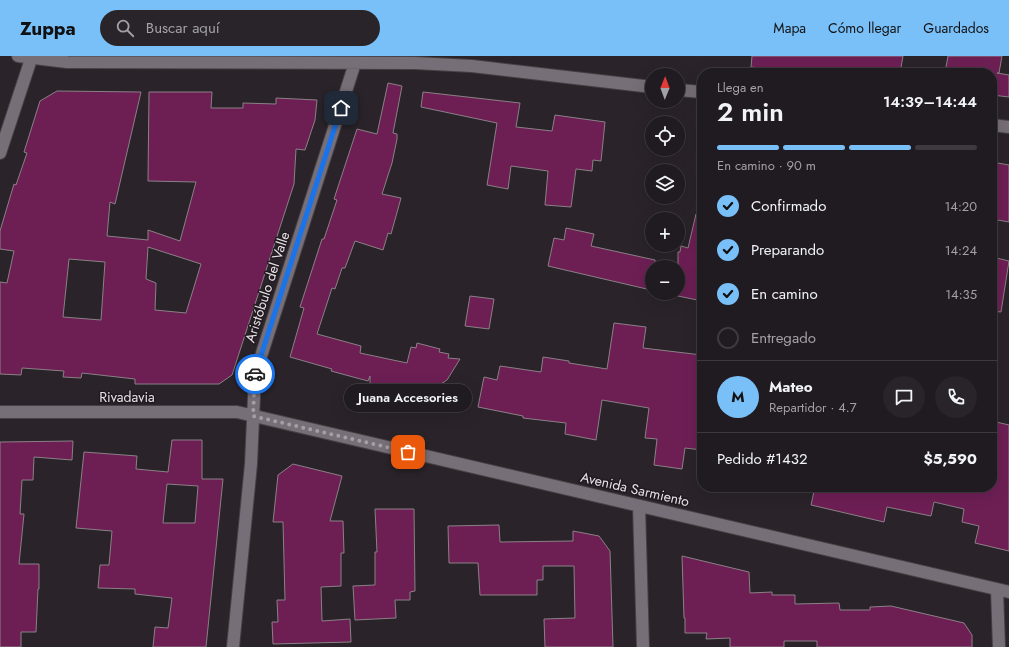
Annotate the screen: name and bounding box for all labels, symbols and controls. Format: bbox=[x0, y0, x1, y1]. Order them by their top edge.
search box bbox=[100, 10, 380, 46]
text: Zuppa bbox=[20, 15, 76, 42]
icon: search bbox=[114, 17, 136, 39]
text: Buscar aquí bbox=[146, 17, 220, 39]
text: Mapa bbox=[773, 18, 806, 38]
text: Cómo llegar bbox=[828, 18, 901, 38]
text: Guardados bbox=[923, 18, 989, 38]
north arrow bbox=[645, 68, 685, 108]
map controls bbox=[645, 68, 685, 300]
text: Llega en bbox=[717, 78, 764, 97]
pin bbox=[324, 91, 358, 125]
text: 14:39–14:44 bbox=[883, 91, 977, 113]
text: 2 min bbox=[717, 93, 784, 131]
icon: home bbox=[330, 97, 352, 119]
button: locate bbox=[645, 116, 685, 156]
text: En camino · 90 m bbox=[717, 156, 816, 175]
button: layers bbox=[645, 164, 685, 204]
icon: check bbox=[717, 195, 739, 217]
text: Confirmado bbox=[751, 195, 826, 217]
text: 14:20 bbox=[944, 197, 977, 216]
button: + bbox=[645, 212, 685, 252]
street label: Aristóbulo del Valle bbox=[240, 229, 294, 345]
icon: check bbox=[717, 239, 739, 261]
text: Preparando bbox=[751, 239, 824, 261]
text: 14:24 bbox=[945, 241, 977, 260]
button: − bbox=[645, 260, 685, 300]
icon: check bbox=[717, 283, 739, 305]
text: En camino bbox=[751, 283, 818, 305]
text: 14:35 bbox=[945, 285, 977, 304]
text: Entregado bbox=[751, 327, 816, 349]
courier bbox=[235, 354, 275, 394]
icon: car bbox=[244, 363, 266, 385]
text: Mateo bbox=[769, 376, 813, 398]
button: chat bbox=[883, 376, 925, 418]
button: phone bbox=[935, 376, 977, 418]
callout: Juana Accesories bbox=[344, 384, 472, 412]
text: M bbox=[731, 386, 745, 408]
street label: Rivadavia bbox=[99, 387, 155, 407]
text: Juana Accesories bbox=[358, 388, 458, 407]
text: Repartidor · 4.7 bbox=[769, 398, 857, 417]
pin bbox=[391, 435, 425, 469]
icon: bag bbox=[397, 441, 419, 463]
text: Pedido #1432 bbox=[717, 448, 807, 470]
text: $5,590 bbox=[923, 448, 977, 470]
street label: Avenida Sarmiento bbox=[579, 467, 692, 511]

